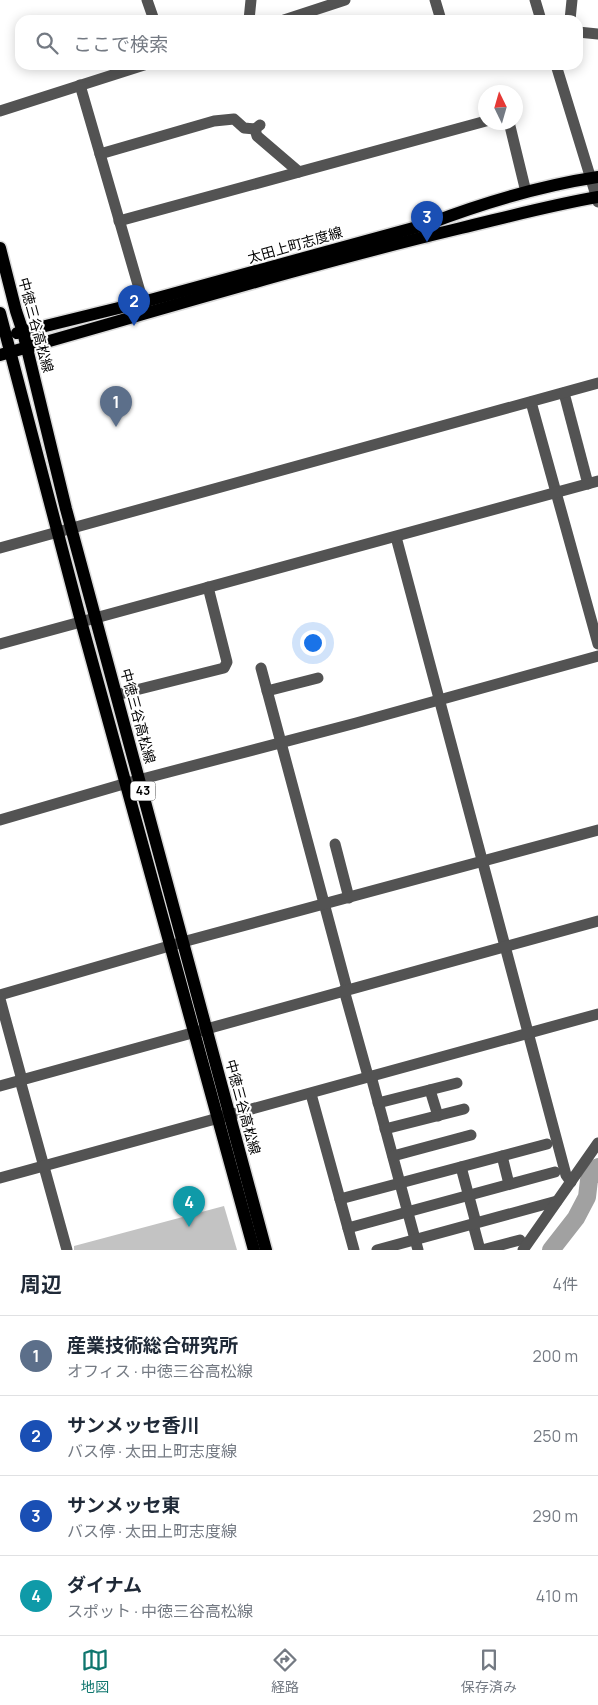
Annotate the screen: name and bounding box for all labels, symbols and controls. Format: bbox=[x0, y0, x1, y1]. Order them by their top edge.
search box bbox=[15, 15, 583, 70]
icon: search bbox=[33, 29, 61, 57]
text: ここで検索 bbox=[73, 31, 168, 57]
north arrow bbox=[478, 85, 523, 130]
pin: 3 bbox=[411, 201, 443, 242]
street label: 太田上町志度線 bbox=[245, 222, 345, 267]
street label: 中徳三谷高松線 bbox=[15, 275, 58, 375]
pin: 2 bbox=[118, 285, 150, 326]
pin: 1 bbox=[100, 386, 132, 427]
your location bbox=[300, 630, 326, 656]
street label: 中徳三谷高松線 bbox=[117, 666, 160, 766]
road number: 43 bbox=[130, 781, 156, 800]
street label: 中徳三谷高松線 bbox=[222, 1057, 265, 1157]
pin: 4 bbox=[173, 1186, 205, 1227]
text: 周辺 bbox=[20, 1270, 62, 1298]
text: 4件 bbox=[553, 1273, 578, 1295]
text: 産業技術総合研究所 bbox=[67, 1332, 238, 1358]
text: 1 bbox=[32, 1345, 40, 1367]
text: 200 m bbox=[533, 1345, 578, 1367]
text: オフィス · 中徳三谷高松線 bbox=[67, 1360, 253, 1382]
text: サンメッセ香川 bbox=[67, 1412, 199, 1438]
text: 2 bbox=[31, 1425, 41, 1447]
text: 250 m bbox=[533, 1425, 578, 1447]
text: バス停 · 太田上町志度線 bbox=[67, 1440, 237, 1462]
text: サンメッセ東 bbox=[67, 1492, 180, 1518]
text: 3 bbox=[31, 1505, 41, 1527]
text: 290 m bbox=[532, 1505, 578, 1527]
text: バス停 · 太田上町志度線 bbox=[67, 1520, 237, 1542]
text: ダイナム bbox=[67, 1572, 142, 1598]
text: 4 bbox=[31, 1585, 41, 1607]
text: 410 m bbox=[536, 1585, 578, 1607]
text: スポット · 中徳三谷高松線 bbox=[67, 1600, 253, 1622]
tab: 地図 bbox=[81, 1646, 109, 1696]
tab: 経路 bbox=[271, 1646, 299, 1696]
tab: 保存済み bbox=[461, 1646, 517, 1696]

